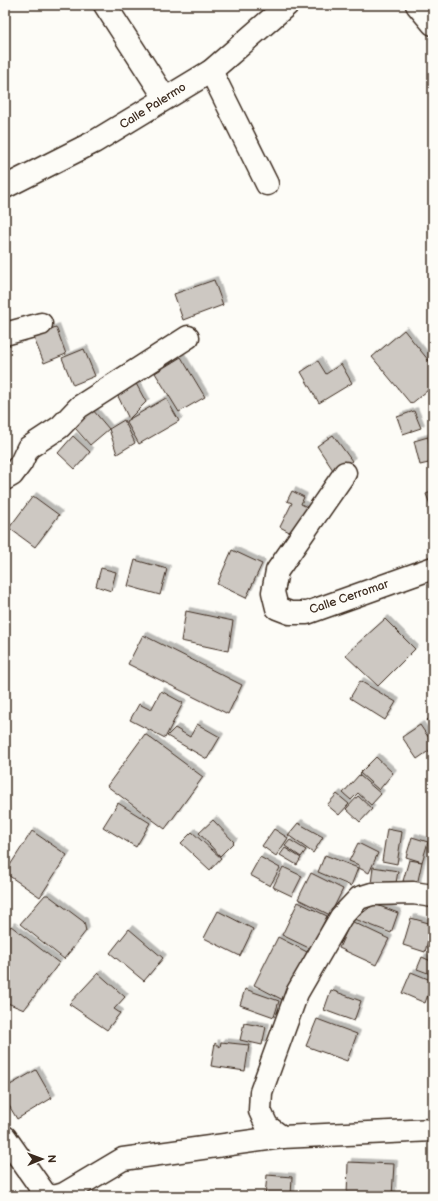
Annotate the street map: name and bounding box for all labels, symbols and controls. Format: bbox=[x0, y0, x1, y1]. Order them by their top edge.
street label: Calle Palermo bbox=[117, 80, 189, 132]
street label: Calle Cerromar bbox=[307, 576, 391, 618]
north arrow bbox=[22, 1139, 62, 1179]
text: N bbox=[45, 1155, 58, 1163]

